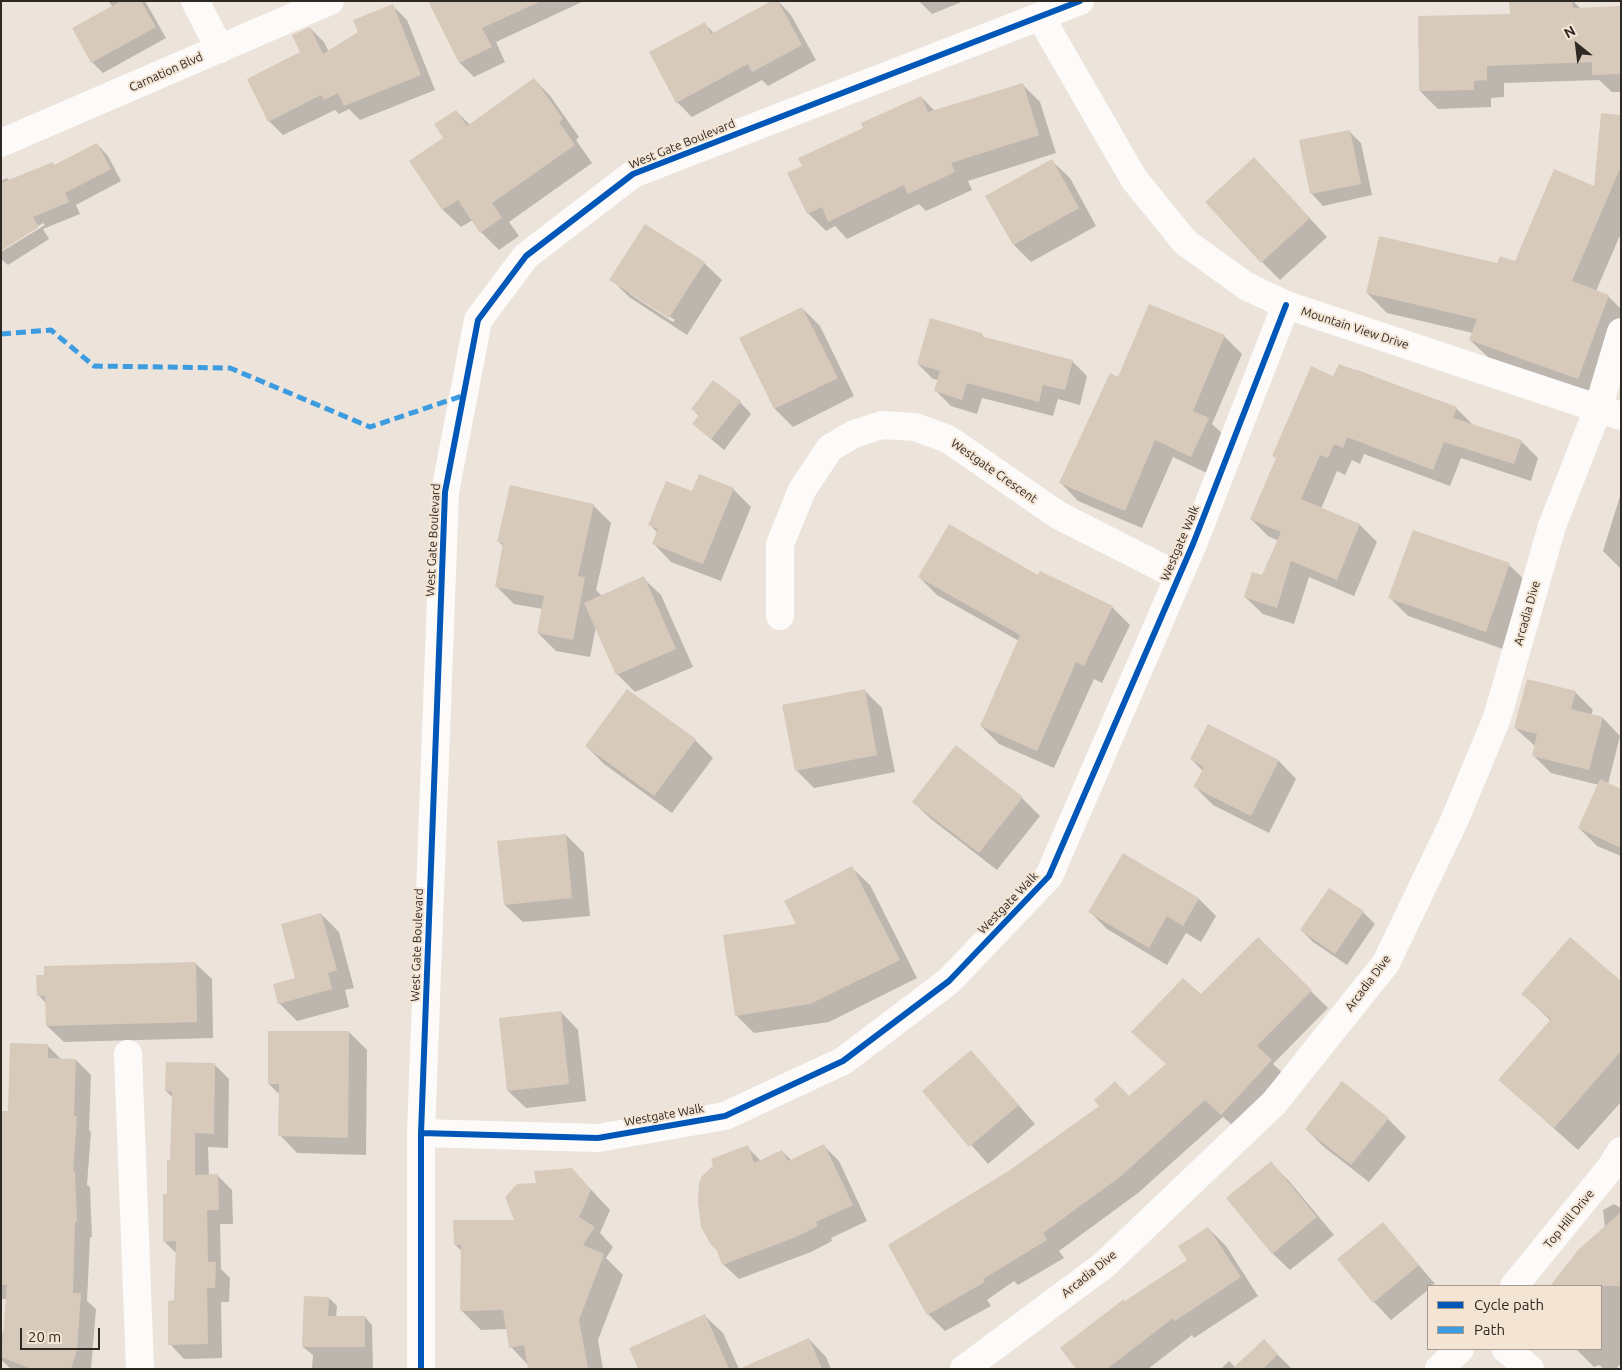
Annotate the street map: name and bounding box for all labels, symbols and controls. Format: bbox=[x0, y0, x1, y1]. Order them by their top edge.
north arrow bbox=[1552, 20, 1602, 70]
text: N bbox=[1561, 22, 1578, 41]
street label: Carnation Blvd bbox=[127, 49, 205, 95]
street label: West Gate Boulevard bbox=[627, 116, 737, 172]
street label: Mountain View Drive bbox=[1299, 304, 1411, 352]
street label: Westgate Crescent bbox=[948, 436, 1040, 506]
street label: West Gate Boulevard bbox=[423, 483, 443, 597]
street label: Westgate Walk bbox=[1158, 503, 1202, 583]
street label: Arcadia Dive bbox=[1511, 579, 1543, 647]
street label: Westgate Walk bbox=[975, 869, 1041, 937]
street label: West Gate Boulevard bbox=[408, 888, 426, 1002]
street label: Arcadia Dive bbox=[1342, 952, 1394, 1014]
street label: Westgate Walk bbox=[623, 1101, 705, 1129]
street label: Top Hill Drive bbox=[1541, 1187, 1597, 1251]
street label: Arcadia Dive bbox=[1059, 1247, 1119, 1301]
legend bbox=[1427, 1285, 1602, 1350]
text: Cycle path bbox=[1474, 1296, 1544, 1313]
scale bar bbox=[22, 1318, 102, 1350]
text: Path bbox=[1474, 1321, 1505, 1338]
text: 20 m bbox=[28, 1328, 61, 1345]

